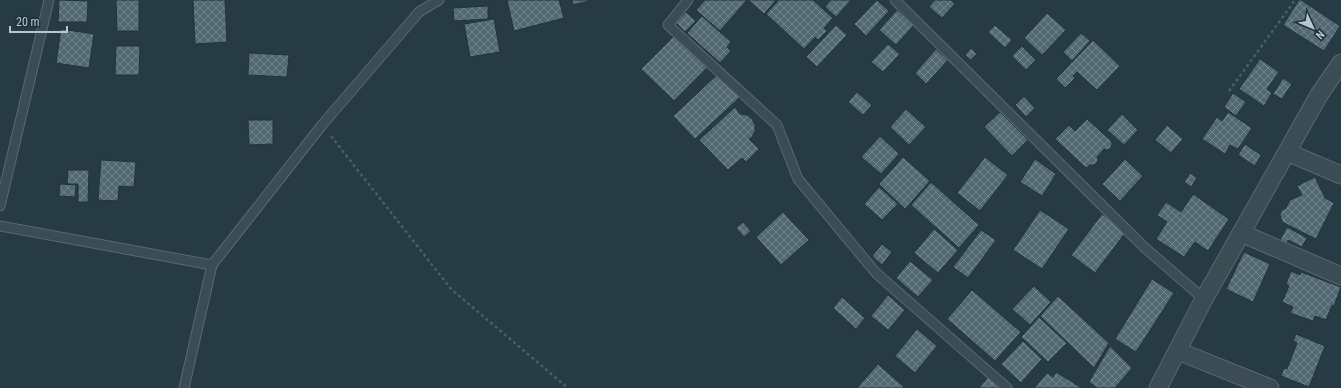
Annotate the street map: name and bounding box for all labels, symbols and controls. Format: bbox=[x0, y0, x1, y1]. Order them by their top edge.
scale bar bbox=[10, 8, 67, 34]
north arrow bbox=[1293, 8, 1333, 48]
text: 20 m bbox=[16, 15, 40, 29]
text: N bbox=[1313, 28, 1327, 42]

